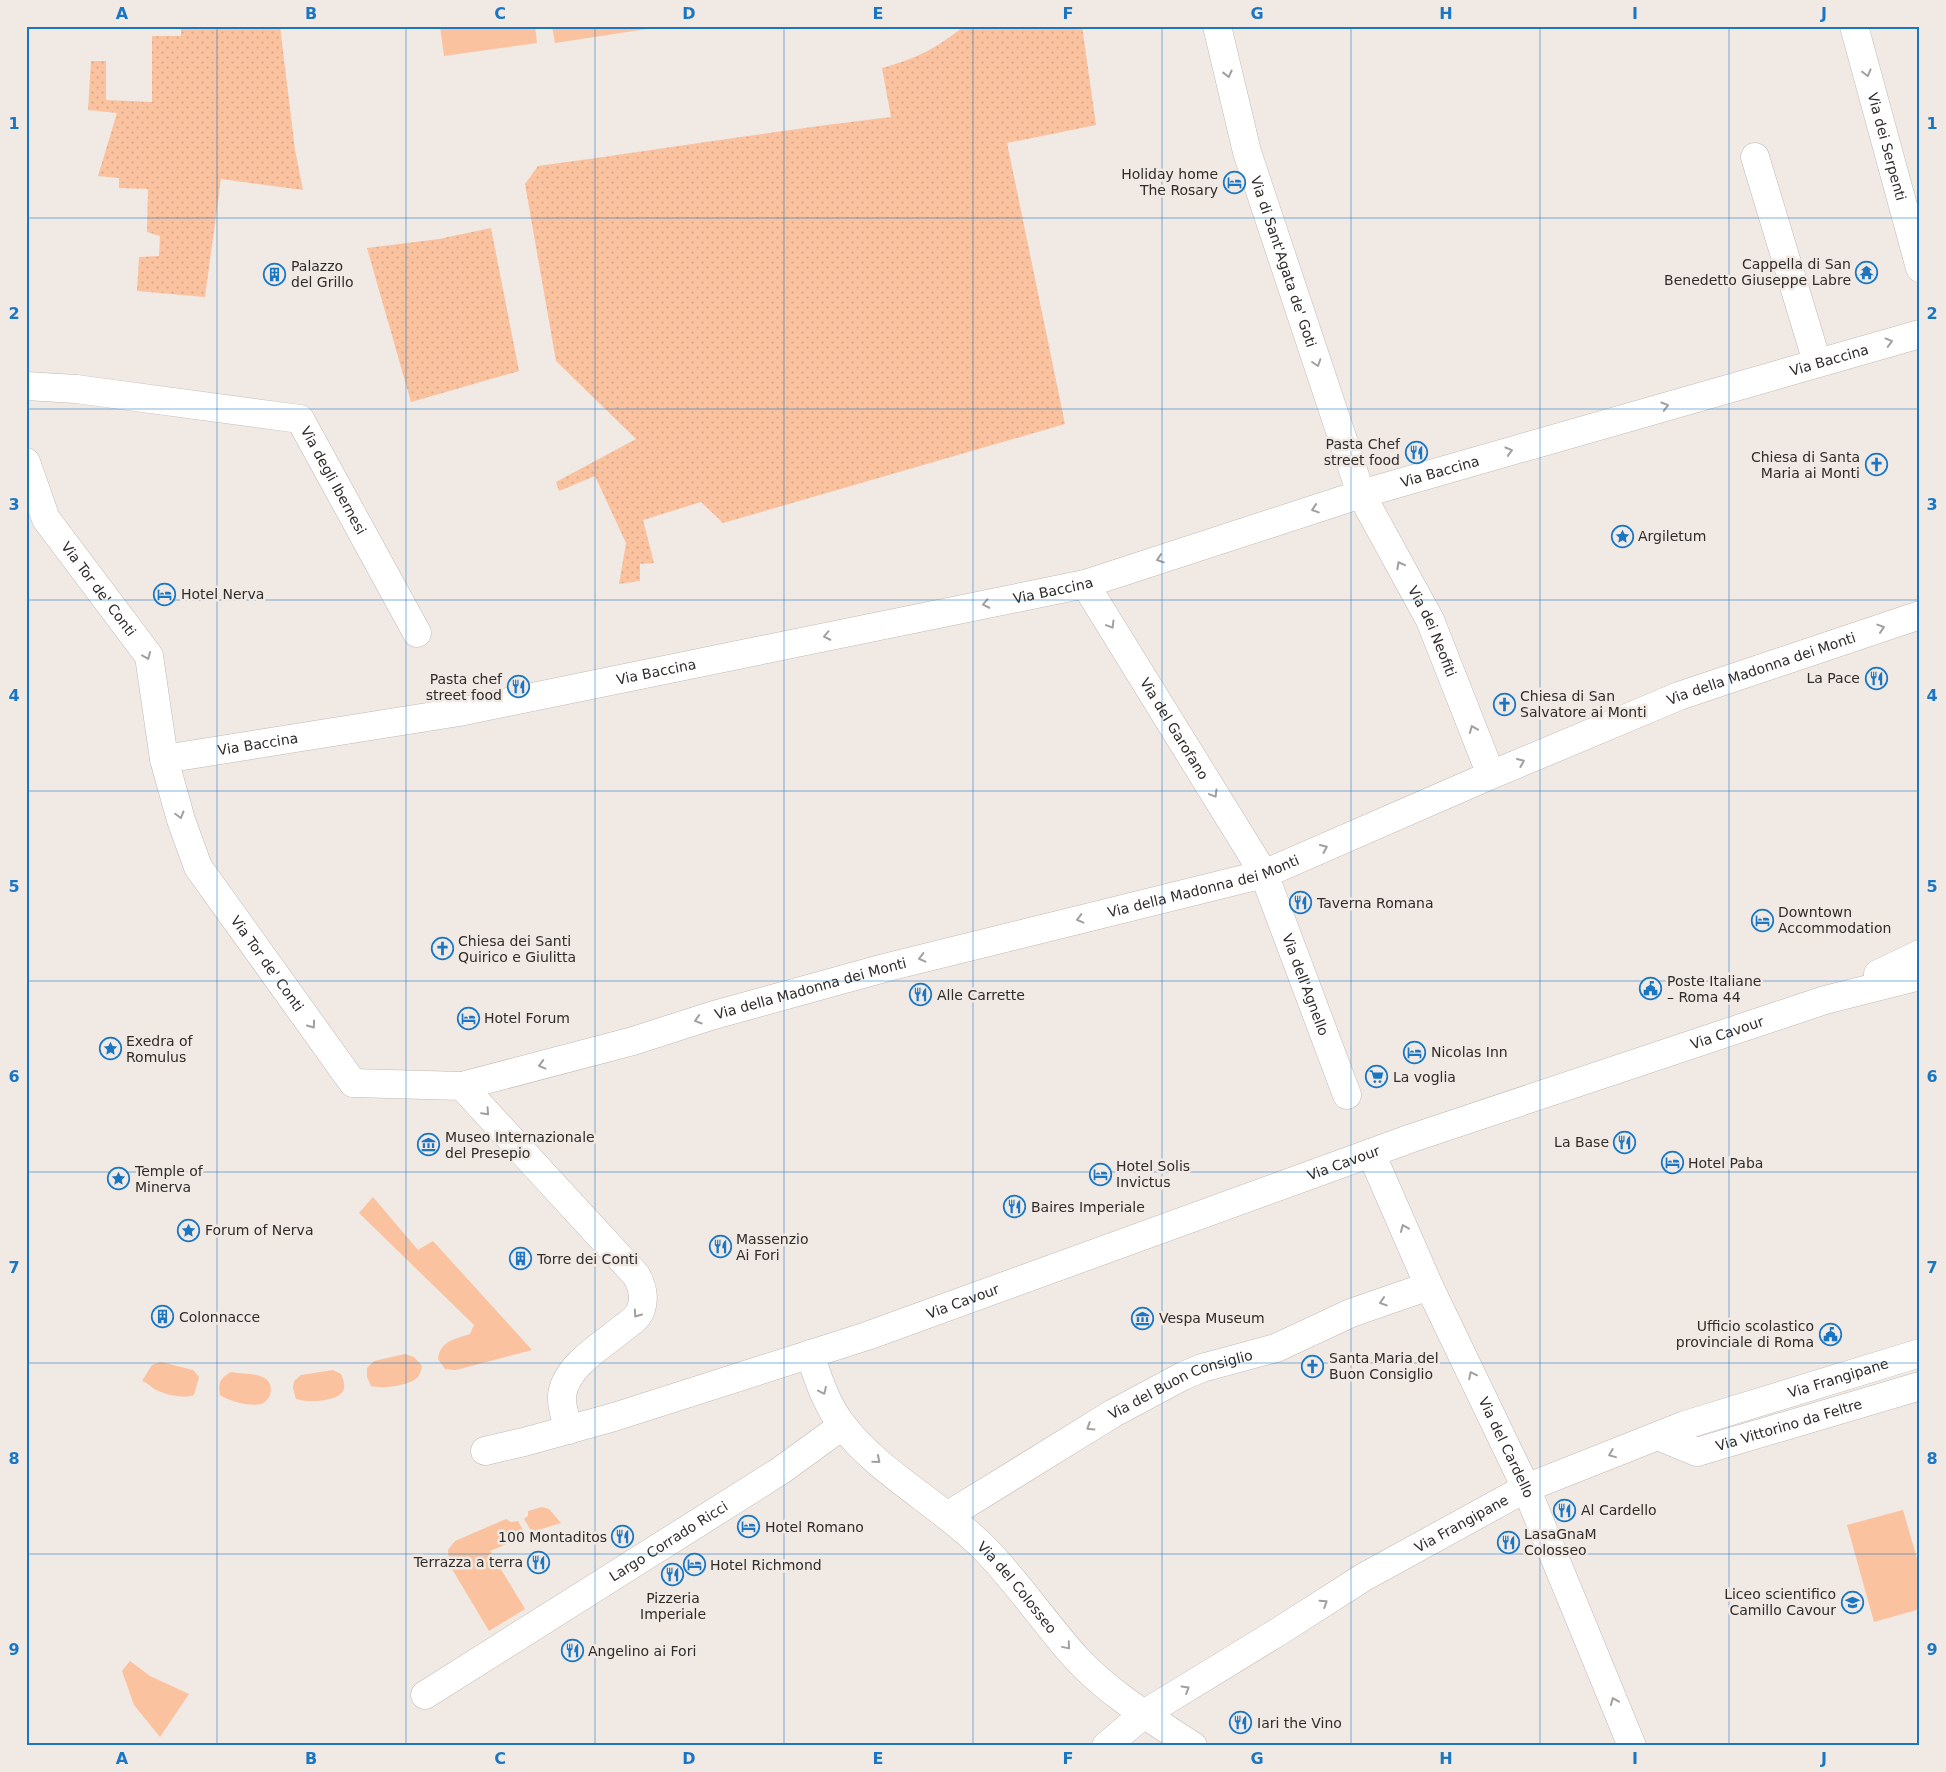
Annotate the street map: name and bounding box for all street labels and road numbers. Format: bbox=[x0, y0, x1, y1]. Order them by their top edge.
street label: Via dei Serpenti bbox=[1865, 91, 1909, 202]
street label: Via di Sant'Agata de' Goti bbox=[1248, 174, 1319, 349]
street label: Via Baccina bbox=[1788, 341, 1870, 379]
street label: Via degli Ibernesi bbox=[298, 424, 370, 537]
street label: Via Baccina bbox=[1399, 453, 1481, 490]
street label: Via Tor de' Conti bbox=[58, 539, 139, 639]
street label: Via Baccina bbox=[1012, 574, 1095, 607]
street label: Via dei Neofiti bbox=[1405, 583, 1460, 679]
street label: Via della Madonna dei Monti bbox=[1664, 629, 1858, 708]
street label: Via Baccina bbox=[615, 656, 698, 688]
street label: Via del Garofano bbox=[1137, 675, 1212, 782]
street label: Via Baccina bbox=[216, 730, 299, 758]
street label: Via della Madonna dei Monti bbox=[1106, 852, 1302, 920]
street label: Via Tor de' Conti bbox=[228, 913, 307, 1014]
street label: Via dell'Agnello bbox=[1279, 931, 1332, 1038]
street label: Via della Madonna dei Monti bbox=[713, 955, 908, 1022]
street label: Via Cavour bbox=[1688, 1013, 1766, 1052]
street label: Via Cavour bbox=[1305, 1142, 1382, 1183]
street label: Via Cavour bbox=[924, 1281, 1002, 1322]
street label: Via del Buon Consiglio bbox=[1106, 1347, 1254, 1422]
street label: Via Frangipane bbox=[1786, 1355, 1890, 1401]
street label: Via del Cardello bbox=[1475, 1394, 1537, 1500]
street label: Via Vittorino da Feltre bbox=[1714, 1396, 1864, 1454]
street label: Via Frangipane bbox=[1412, 1491, 1511, 1556]
street label: Largo Corrado Ricci bbox=[606, 1498, 731, 1585]
street label: Via del Colosseo bbox=[974, 1538, 1060, 1637]

